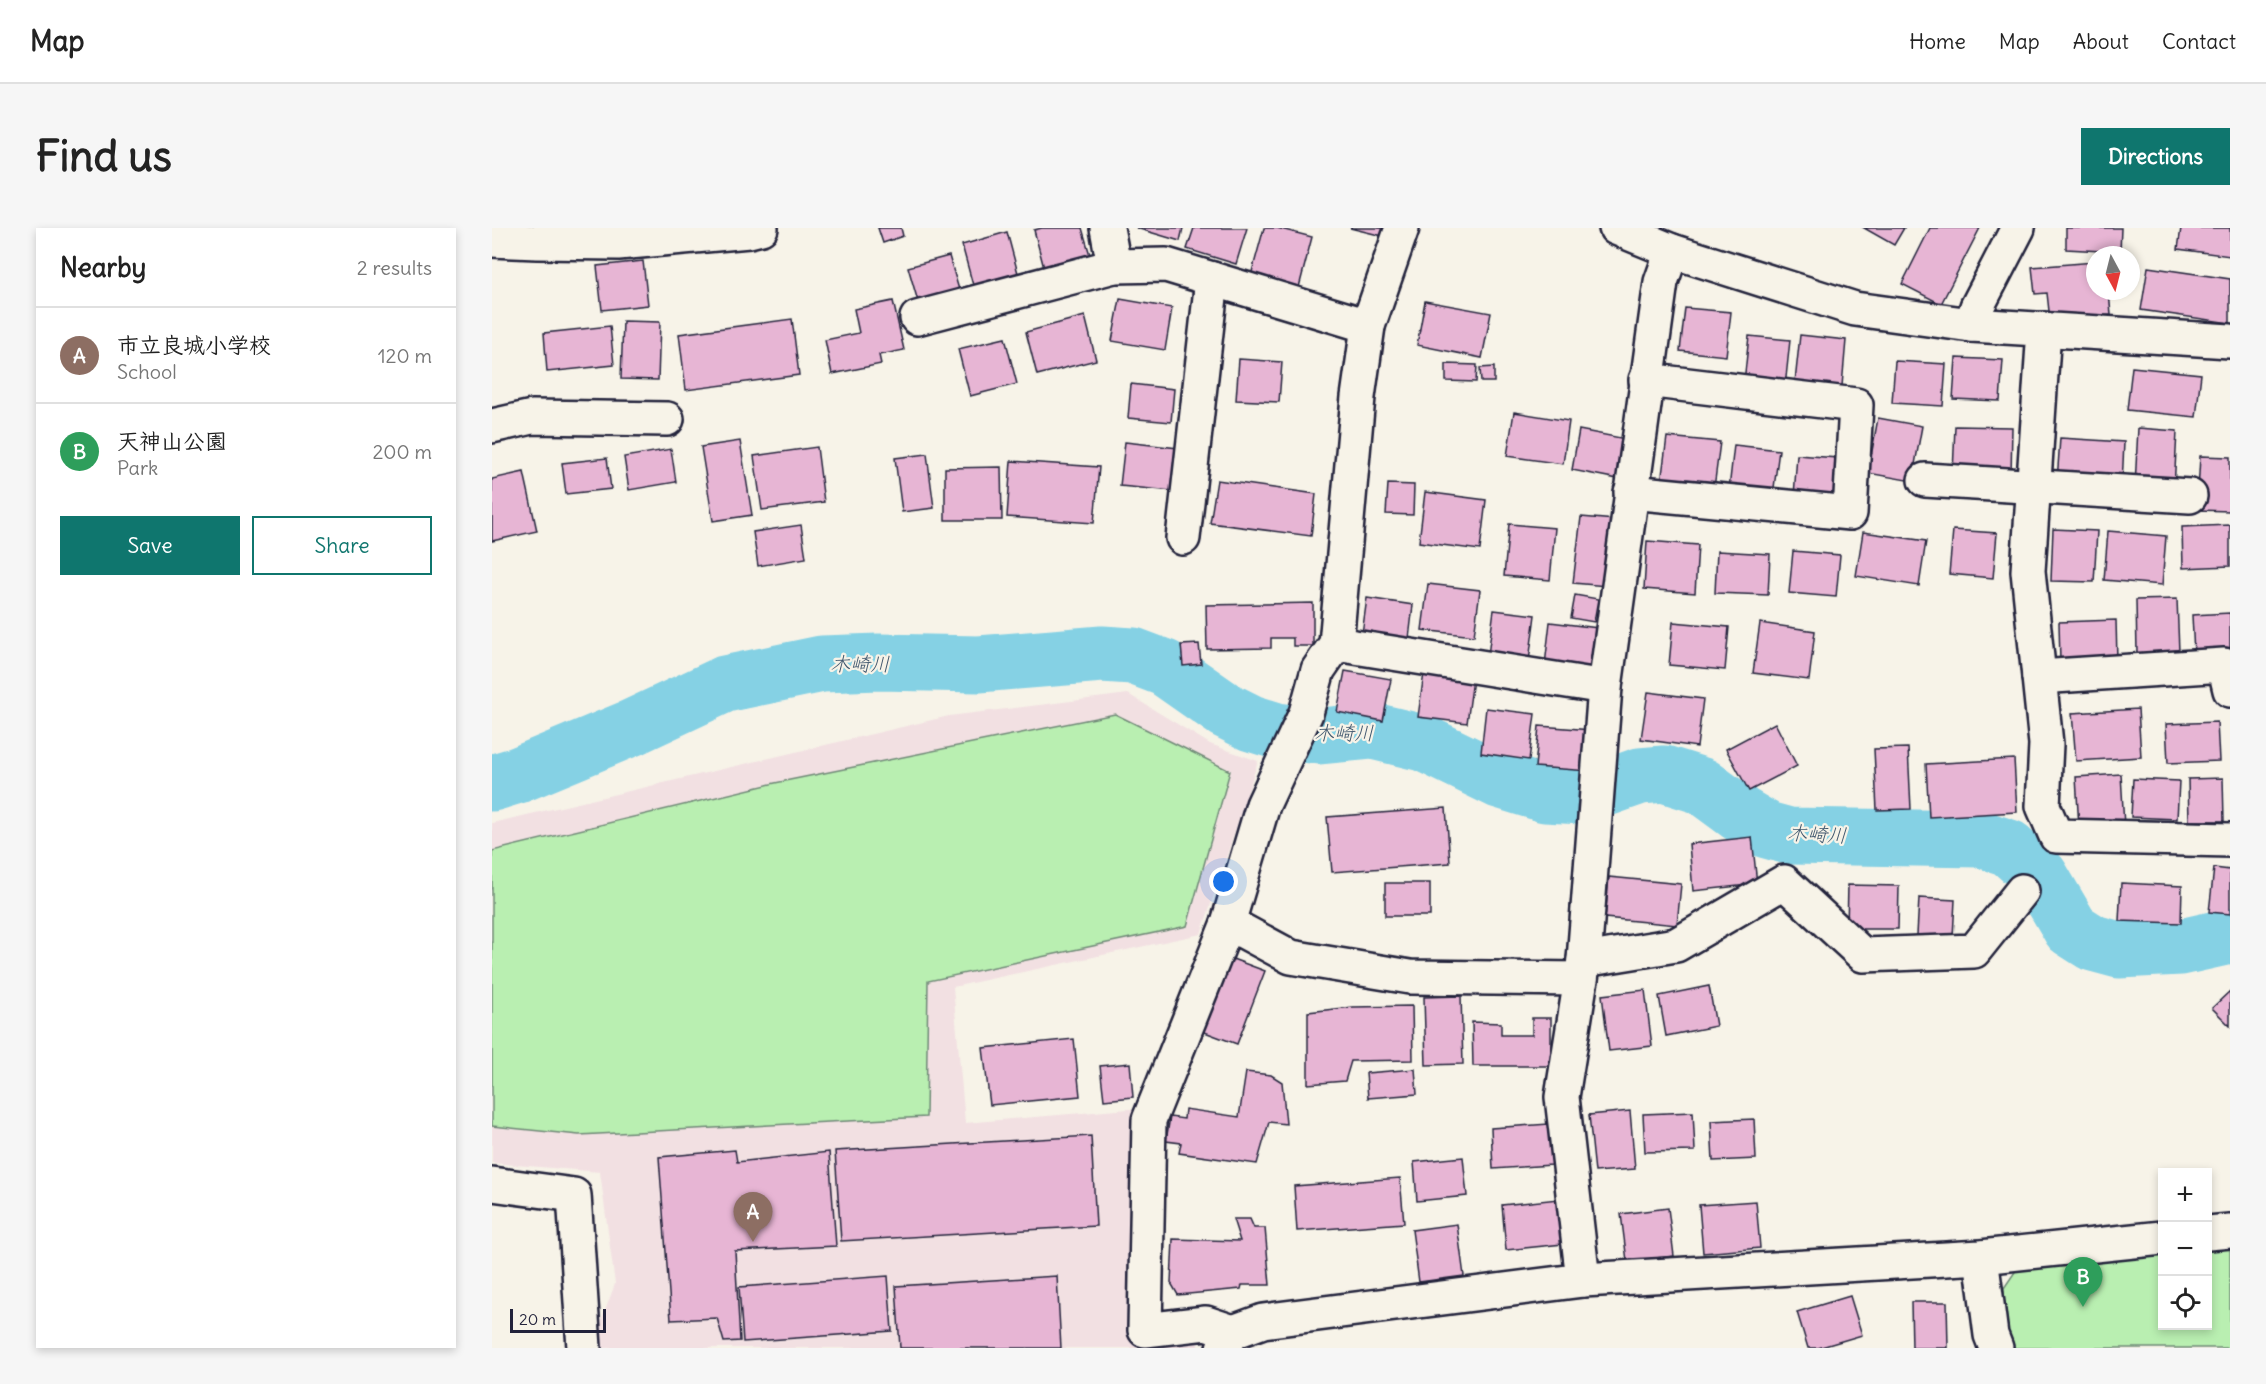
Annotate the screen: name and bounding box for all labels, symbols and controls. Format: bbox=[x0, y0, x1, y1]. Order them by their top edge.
text: Map bbox=[30, 23, 84, 59]
text: Home bbox=[1909, 28, 1966, 55]
text: Map bbox=[1999, 28, 2040, 55]
text: About bbox=[2073, 28, 2129, 55]
text: Contact bbox=[2162, 28, 2236, 55]
button: Directions bbox=[2081, 128, 2230, 185]
text: Find us bbox=[36, 130, 172, 182]
north arrow bbox=[2086, 246, 2140, 300]
text: Nearby bbox=[60, 251, 146, 284]
text: 2 results bbox=[357, 255, 432, 280]
text: 市立良城小学校 bbox=[117, 331, 271, 359]
text: A bbox=[73, 343, 86, 368]
text: 120 m bbox=[378, 343, 432, 368]
text: School bbox=[117, 359, 177, 384]
text: 天神山公園 bbox=[117, 427, 227, 455]
text: B bbox=[73, 439, 86, 464]
text: 200 m bbox=[372, 439, 432, 464]
text: Park bbox=[117, 455, 158, 480]
button: Save bbox=[60, 516, 240, 575]
button: Share bbox=[252, 516, 432, 575]
water label: 木崎川 bbox=[830, 651, 890, 676]
water label: 木崎川 bbox=[1314, 720, 1374, 745]
water label: 木崎川 bbox=[1786, 819, 1848, 848]
your location bbox=[1209, 867, 1238, 896]
map controls bbox=[2158, 1168, 2212, 1330]
button: + bbox=[2158, 1168, 2212, 1222]
pin: A bbox=[734, 1192, 772, 1242]
button: − bbox=[2158, 1222, 2212, 1276]
pin: B bbox=[2064, 1258, 2102, 1307]
button: locate bbox=[2158, 1276, 2212, 1330]
scale bar bbox=[510, 1306, 606, 1334]
text: 20 m bbox=[519, 1309, 556, 1329]

